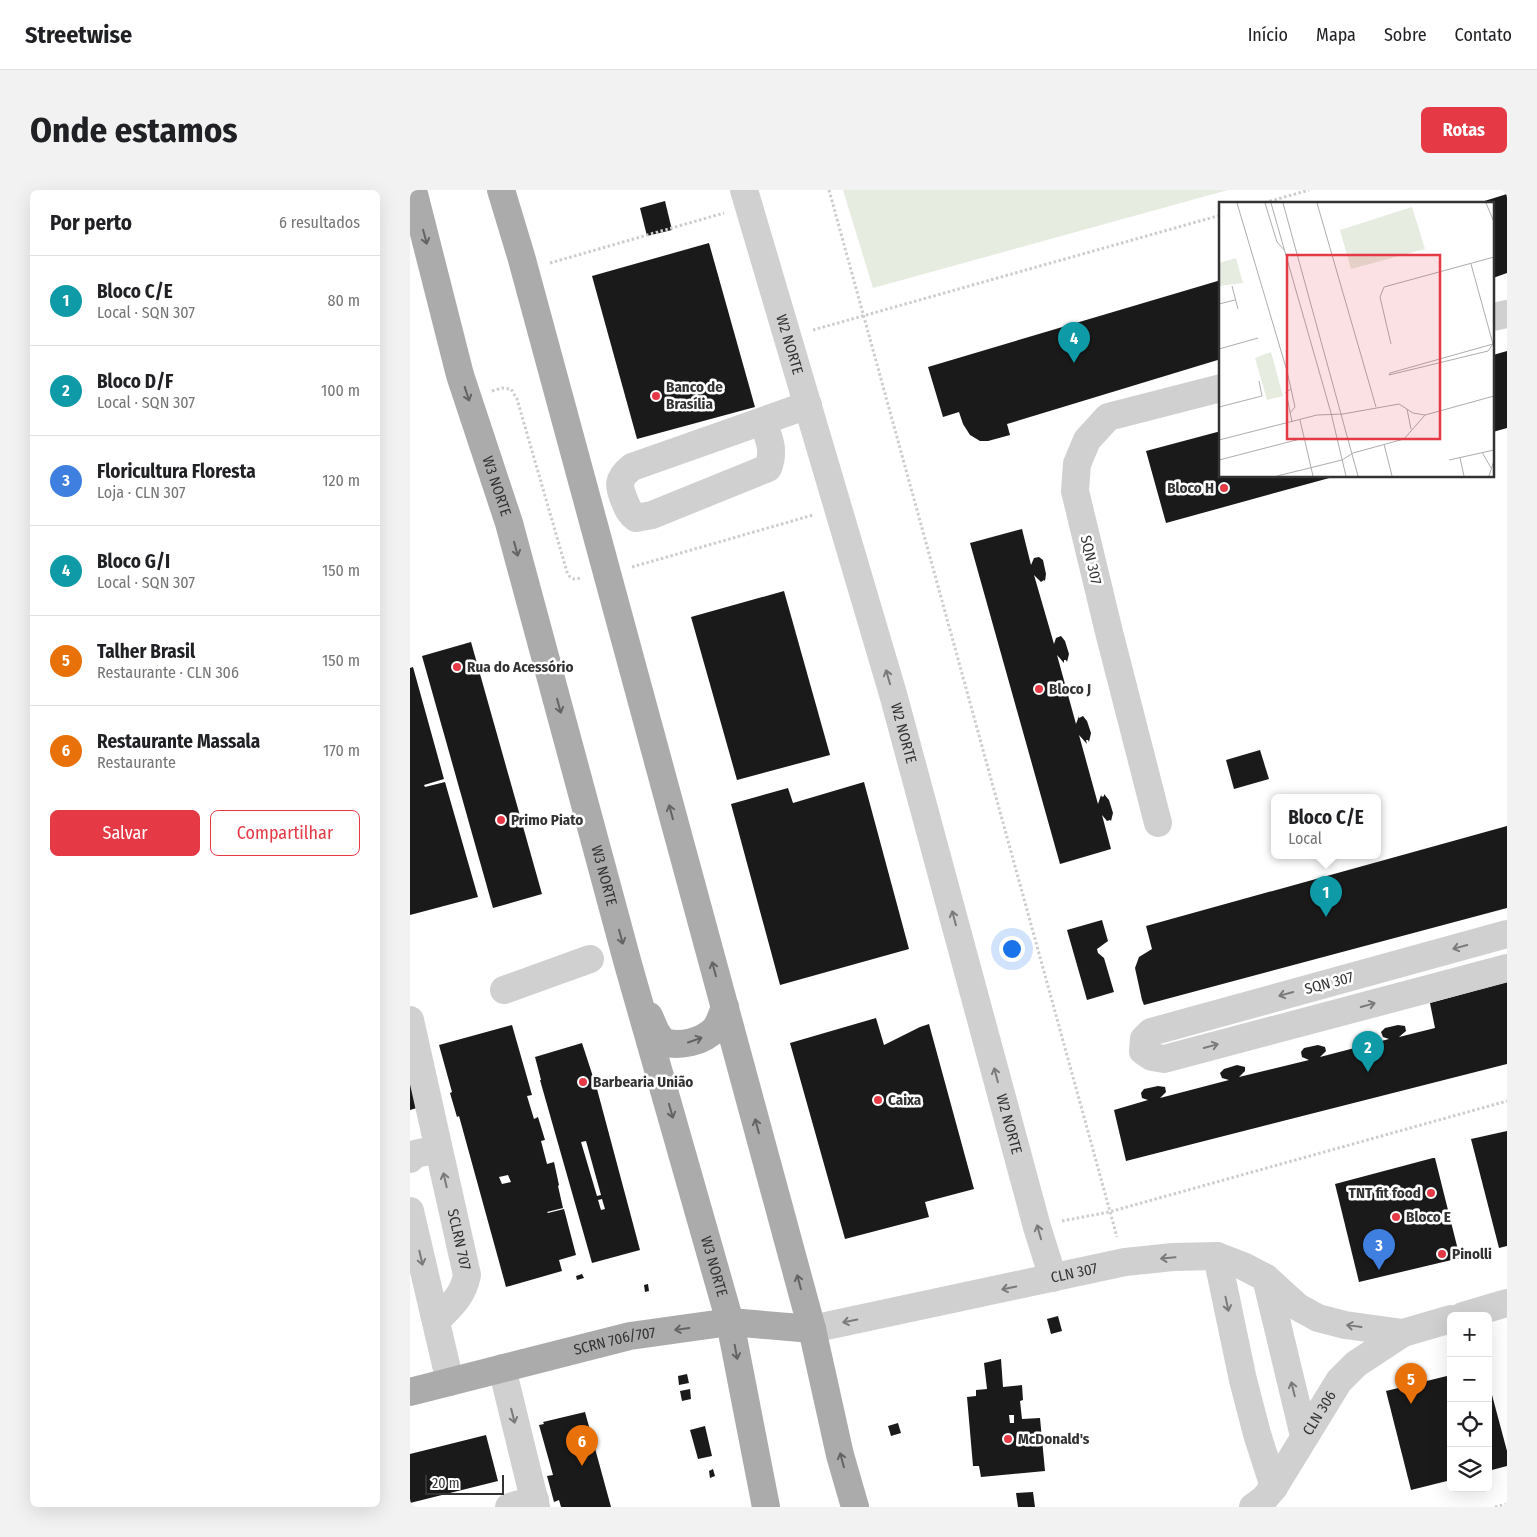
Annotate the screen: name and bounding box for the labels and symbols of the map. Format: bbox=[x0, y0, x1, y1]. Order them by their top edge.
inset map bbox=[1219, 202, 1494, 478]
one-way arrow bbox=[421, 229, 430, 245]
street label: W2 NORTE bbox=[772, 312, 807, 377]
pin: 4 bbox=[1058, 322, 1090, 363]
place label: Banco de Brasília bbox=[666, 378, 723, 413]
one-way arrow bbox=[462, 386, 472, 402]
marker: Banco de Brasília bbox=[650, 390, 662, 402]
street label: W3 NORTE bbox=[479, 454, 515, 518]
place label: Bloco H bbox=[1167, 479, 1214, 497]
marker: Bloco H bbox=[1218, 482, 1230, 494]
street label: SQN 307 bbox=[1077, 534, 1105, 586]
one-way arrow bbox=[512, 540, 522, 556]
place label: Rua do Acessório bbox=[467, 658, 574, 676]
marker: Rua do Acessório bbox=[451, 661, 463, 673]
one-way arrow bbox=[883, 669, 893, 685]
place label: Bloco J bbox=[1049, 680, 1091, 698]
marker: Bloco J bbox=[1033, 683, 1045, 695]
one-way arrow bbox=[554, 697, 564, 713]
street label: W2 NORTE bbox=[887, 701, 920, 765]
one-way arrow bbox=[666, 804, 676, 820]
place label: Primo Piato bbox=[511, 811, 583, 829]
marker: Primo Piato bbox=[495, 814, 507, 826]
street label: W3 NORTE bbox=[587, 843, 621, 908]
pin: 1 bbox=[1310, 876, 1342, 917]
one-way arrow bbox=[948, 911, 958, 927]
one-way arrow bbox=[617, 928, 626, 944]
your location bbox=[999, 936, 1025, 962]
one-way arrow bbox=[1452, 942, 1468, 952]
one-way arrow bbox=[709, 961, 718, 977]
street label: SQN 307 bbox=[1303, 968, 1355, 998]
one-way arrow bbox=[1279, 990, 1295, 1000]
one-way arrow bbox=[1360, 999, 1376, 1009]
pin: 2 bbox=[1352, 1031, 1384, 1072]
one-way arrow bbox=[687, 1035, 702, 1044]
one-way arrow bbox=[1203, 1041, 1219, 1050]
one-way arrow bbox=[991, 1067, 1000, 1083]
place label: Barbearia União bbox=[593, 1073, 693, 1091]
marker: Barbearia União bbox=[577, 1076, 589, 1088]
place label: Caixa bbox=[888, 1091, 922, 1109]
street label: W2 NORTE bbox=[992, 1092, 1026, 1156]
marker: Caixa bbox=[872, 1094, 884, 1106]
one-way arrow bbox=[666, 1103, 676, 1119]
one-way arrow bbox=[751, 1118, 761, 1134]
one-way arrow bbox=[440, 1173, 449, 1189]
place label: TNT fit food bbox=[1349, 1184, 1421, 1202]
marker: TNT fit food bbox=[1425, 1187, 1437, 1199]
street label: SCLRN 707 bbox=[444, 1207, 475, 1272]
place label: Bloco E bbox=[1406, 1208, 1451, 1226]
marker: Bloco E bbox=[1390, 1211, 1402, 1223]
one-way arrow bbox=[1033, 1224, 1043, 1240]
pin: 3 bbox=[1363, 1229, 1395, 1270]
street label: W3 NORTE bbox=[697, 1234, 731, 1299]
place label: Pinolli bbox=[1452, 1245, 1492, 1263]
marker: Pinolli bbox=[1436, 1248, 1448, 1260]
one-way arrow bbox=[417, 1250, 426, 1266]
one-way arrow bbox=[1161, 1253, 1177, 1262]
street label: CLN 307 bbox=[1049, 1259, 1099, 1287]
one-way arrow bbox=[794, 1275, 803, 1291]
one-way arrow bbox=[1001, 1284, 1017, 1293]
one-way arrow bbox=[1223, 1295, 1232, 1311]
one-way arrow bbox=[842, 1317, 858, 1327]
one-way arrow bbox=[1347, 1321, 1363, 1331]
street label: SCRN 706/707 bbox=[572, 1324, 657, 1359]
one-way arrow bbox=[674, 1324, 690, 1334]
one-way arrow bbox=[732, 1344, 741, 1360]
pin: 5 bbox=[1395, 1363, 1427, 1404]
one-way arrow bbox=[1288, 1381, 1297, 1397]
street label: CLN 306 bbox=[1299, 1387, 1340, 1439]
one-way arrow bbox=[509, 1407, 519, 1423]
pin: 6 bbox=[566, 1425, 598, 1466]
place label: McDonald's bbox=[1018, 1430, 1090, 1448]
marker: McDonald's bbox=[1002, 1433, 1014, 1445]
one-way arrow bbox=[837, 1452, 846, 1468]
scale bar bbox=[425, 1472, 504, 1495]

